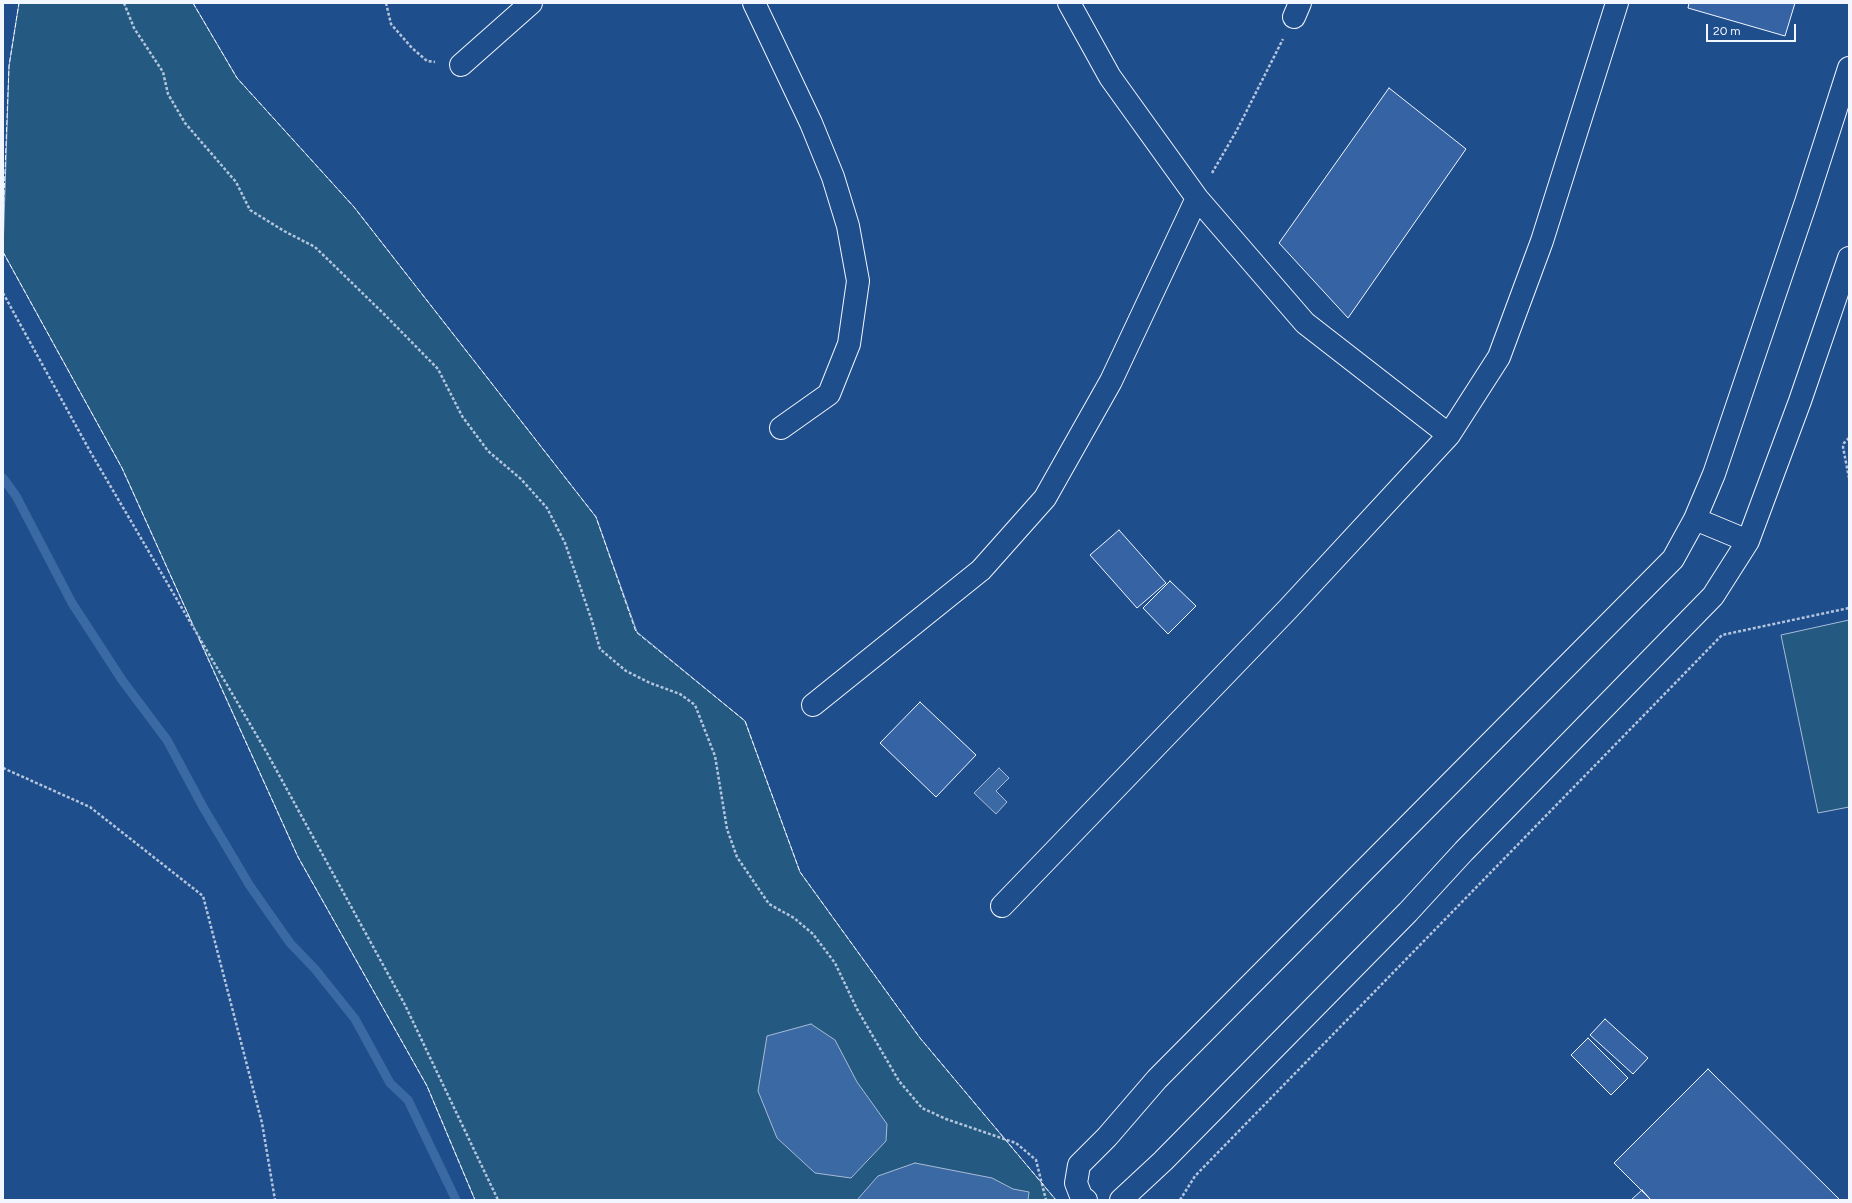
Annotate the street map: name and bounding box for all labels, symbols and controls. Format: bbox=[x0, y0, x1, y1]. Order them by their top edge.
scale bar bbox=[1708, 16, 1798, 42]
text: 20 m bbox=[1713, 24, 1741, 38]

